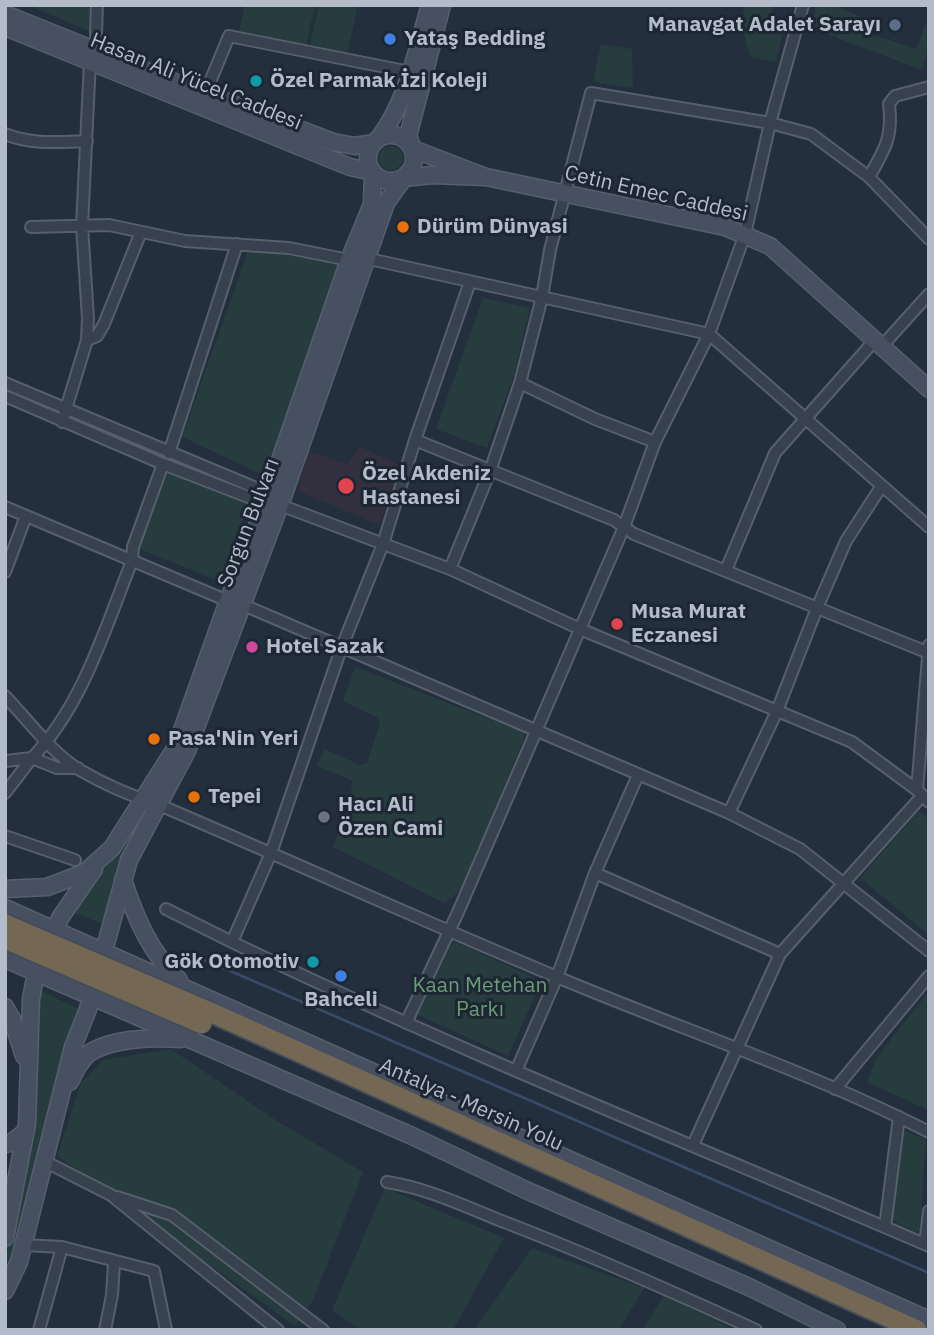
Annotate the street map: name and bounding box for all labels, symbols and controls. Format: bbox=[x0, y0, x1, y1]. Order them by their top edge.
place label: Manavgat Adalet Sarayı bbox=[648, 12, 881, 38]
marker: Manavgat Adalet Sarayı bbox=[887, 17, 903, 33]
place label: Yataş Bedding bbox=[404, 26, 545, 52]
street label: Hasan Ali Yücel Caddesi bbox=[87, 28, 305, 136]
marker: Yataş Bedding bbox=[382, 31, 398, 47]
place label: Özel Parmak İzi Koleji bbox=[270, 68, 487, 94]
marker: Özel Parmak İzi Koleji bbox=[248, 73, 264, 89]
street label: Cetin Emec Caddesi bbox=[562, 161, 750, 227]
place label: Dürüm Dünyasi bbox=[417, 214, 568, 240]
marker: Dürüm Dünyasi bbox=[395, 219, 411, 235]
street label: Sorgun Bulvarı bbox=[213, 455, 285, 591]
place label: Özel Akdeniz Hastanesi bbox=[362, 461, 491, 511]
marker: Özel Akdeniz Hastanesi bbox=[336, 476, 356, 496]
place label: Musa Murat Eczanesi bbox=[631, 599, 746, 649]
marker: Musa Murat Eczanesi bbox=[609, 616, 625, 632]
place label: Hotel Sazak bbox=[266, 634, 384, 660]
marker: Hotel Sazak bbox=[244, 639, 260, 655]
place label: Pasa'Nin Yeri bbox=[168, 726, 299, 752]
marker: Pasa'Nin Yeri bbox=[146, 731, 162, 747]
place label: Tepei bbox=[208, 784, 261, 810]
marker: Tepei bbox=[186, 789, 202, 805]
place label: Hacı Ali Özen Cami bbox=[338, 792, 443, 842]
marker: Hacı Ali Özen Cami bbox=[316, 809, 332, 825]
place label: Gök Otomotiv bbox=[164, 949, 299, 975]
marker: Gök Otomotiv bbox=[305, 954, 321, 970]
marker: Bahceli bbox=[333, 968, 349, 984]
park label: Kaan Metehan Parkı bbox=[413, 973, 547, 1023]
place label: Bahceli bbox=[304, 987, 378, 1013]
street label: Antalya - Mersin Yolu bbox=[375, 1053, 567, 1157]

